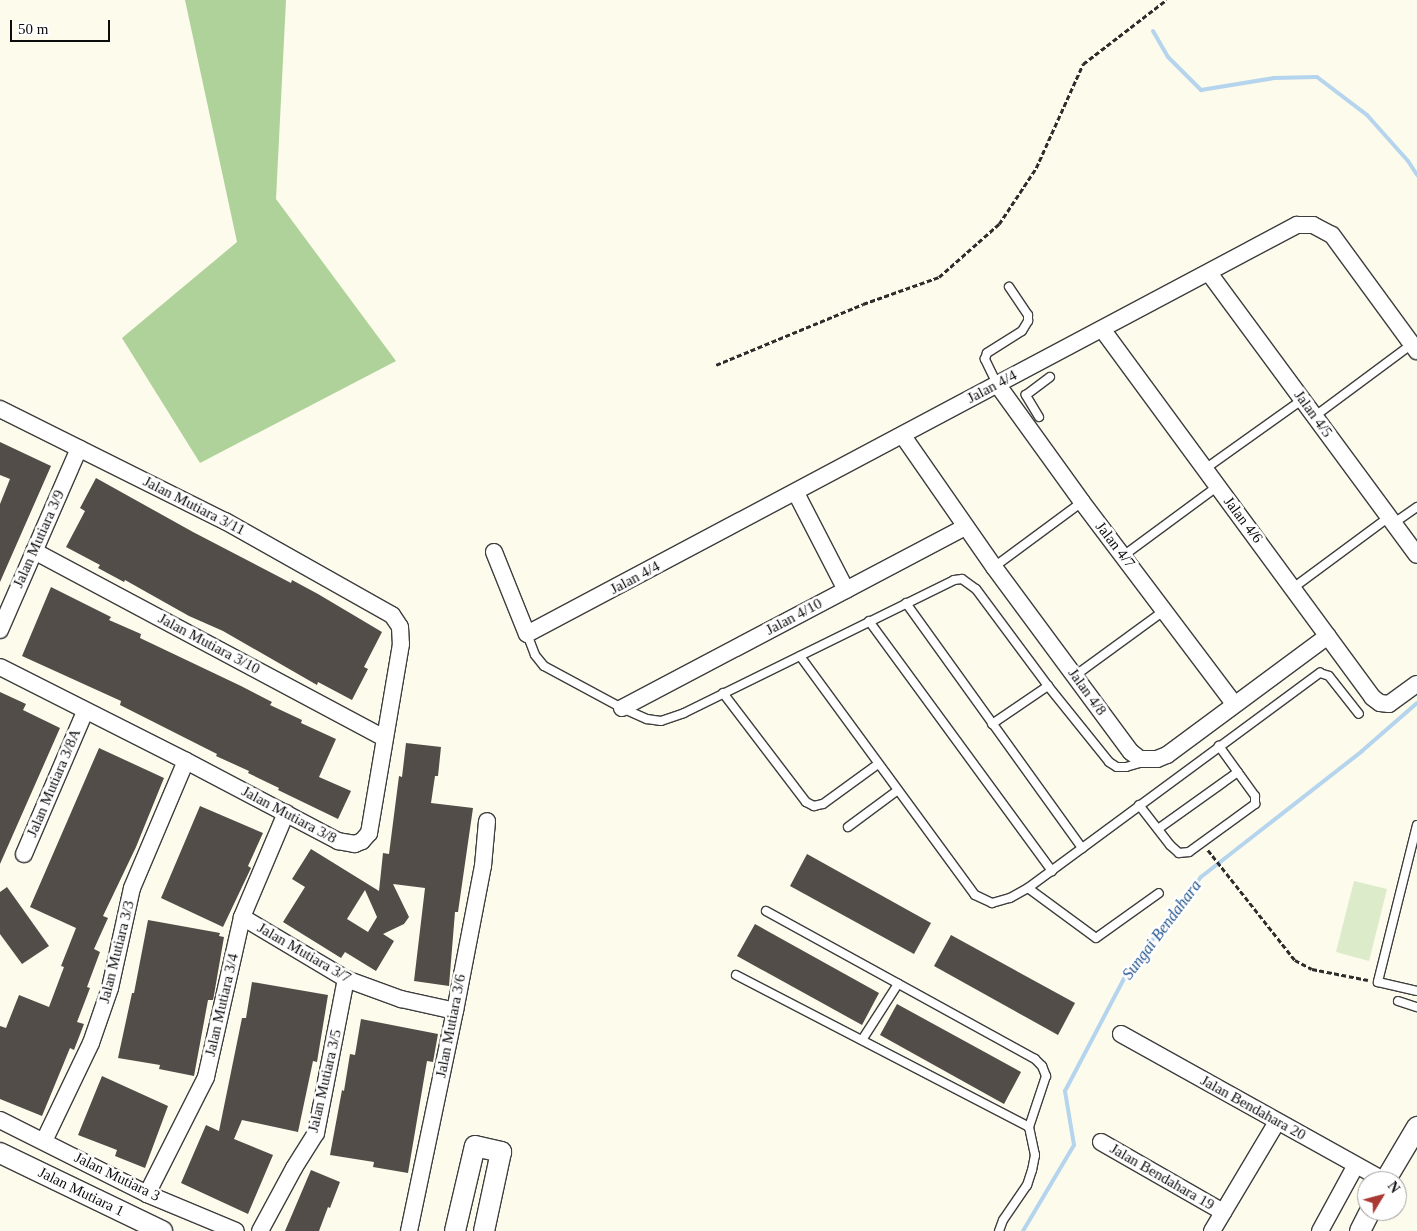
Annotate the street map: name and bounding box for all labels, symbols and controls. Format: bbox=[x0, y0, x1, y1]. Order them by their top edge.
scale bar bbox=[12, 10, 112, 42]
text: 50 m bbox=[18, 21, 48, 37]
street label: Jalan 4/4 bbox=[964, 366, 1020, 408]
street label: Jalan 4/5 bbox=[1290, 387, 1336, 441]
street label: Jalan Mutiara 3/11 bbox=[140, 473, 248, 539]
street label: Jalan Mutiara 3/9 bbox=[9, 487, 69, 591]
street label: Jalan 4/6 bbox=[1220, 493, 1266, 547]
street label: Jalan 4/7 bbox=[1091, 518, 1139, 572]
street label: Jalan 4/4 bbox=[607, 557, 663, 599]
street label: Jalan 4/10 bbox=[763, 595, 825, 639]
street label: Jalan Mutiara 3/10 bbox=[155, 610, 263, 678]
street label: Jalan 4/8 bbox=[1064, 665, 1110, 719]
street label: Jalan Mutiara 3/8A bbox=[23, 726, 85, 840]
street label: Jalan Mutiara 3/8 bbox=[238, 782, 340, 848]
water label: Sungai Bendahara bbox=[1118, 876, 1206, 984]
street label: Jalan Mutiara 3/3 bbox=[96, 899, 138, 1005]
street label: Jalan Mutiara 3/7 bbox=[254, 919, 354, 987]
street label: Jalan Mutiara 3/4 bbox=[201, 952, 243, 1058]
street label: Jalan Mutiara 3/6 bbox=[432, 973, 470, 1079]
street label: Jalan Mutiara 3/5 bbox=[304, 1028, 346, 1134]
street label: Jalan Bendahara 20 bbox=[1197, 1072, 1309, 1144]
street label: Jalan Bendahara 19 bbox=[1107, 1140, 1217, 1214]
street label: Jalan Mutiara 3 bbox=[71, 1148, 163, 1206]
street label: Jalan Mutiara 1 bbox=[35, 1163, 127, 1221]
north arrow bbox=[1357, 1171, 1407, 1221]
text: N bbox=[1385, 1179, 1403, 1196]

